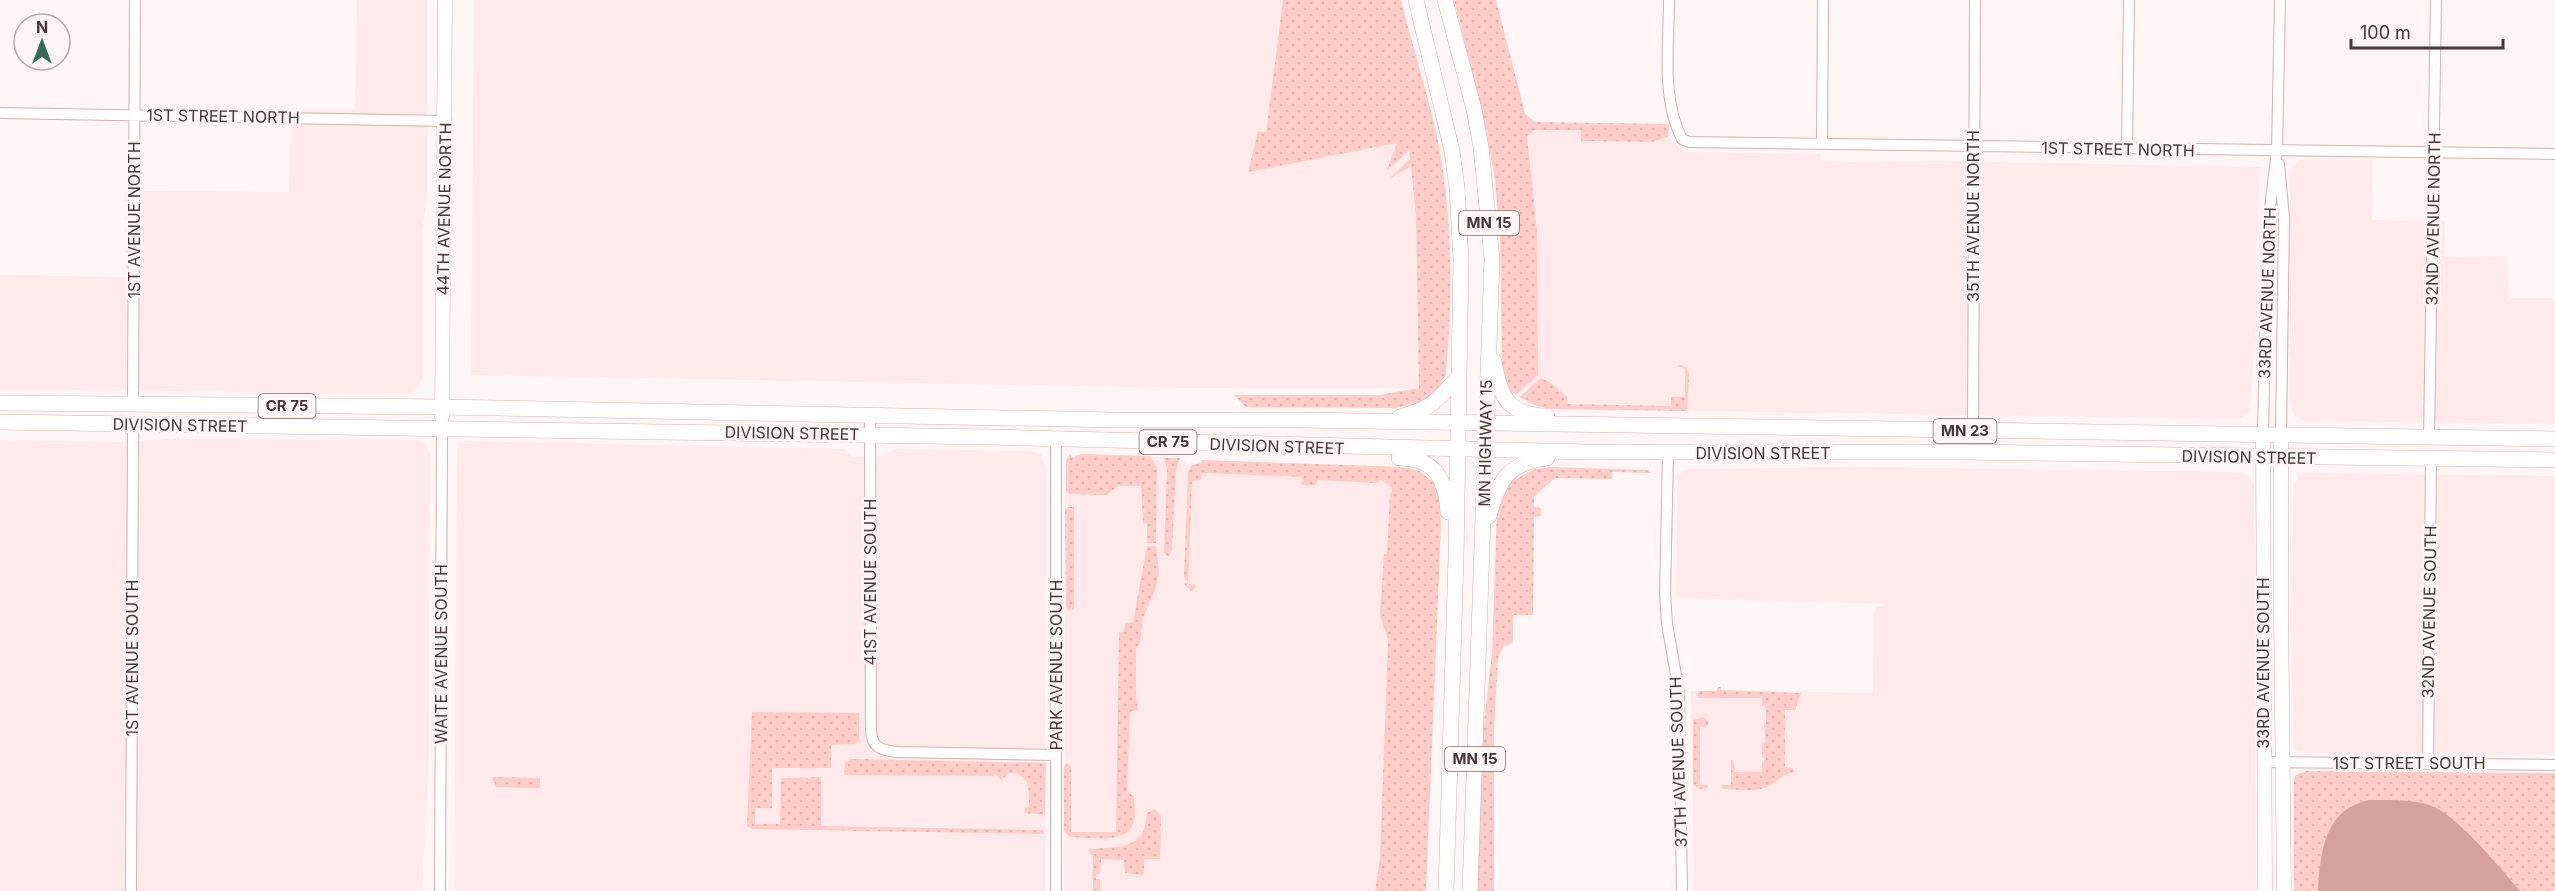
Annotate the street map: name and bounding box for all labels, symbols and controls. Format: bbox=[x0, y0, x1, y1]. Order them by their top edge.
north arrow bbox=[12, 12, 72, 72]
scale bar bbox=[2351, 12, 2502, 50]
text: N bbox=[36, 17, 48, 37]
text: 100 m bbox=[2360, 22, 2411, 43]
street label: 1ST STREET NORTH bbox=[146, 105, 300, 127]
street label: 44TH AVENUE NORTH bbox=[432, 122, 456, 296]
street label: 35TH AVENUE NORTH bbox=[1963, 130, 1983, 302]
street label: 32ND AVENUE NORTH bbox=[2421, 132, 2445, 306]
street label: 1ST STREET NORTH bbox=[2041, 138, 2195, 160]
street label: 1ST AVENUE NORTH bbox=[124, 141, 144, 299]
street label: 33RD AVENUE NORTH bbox=[2254, 207, 2280, 379]
road number: MN 15 bbox=[1459, 211, 1519, 235]
street label: MN HIGHWAY 15 bbox=[1474, 379, 1496, 507]
road number: CR 75 bbox=[258, 394, 316, 418]
street label: DIVISION STREET bbox=[112, 414, 248, 436]
road number: MN 23 bbox=[1934, 419, 1996, 443]
street label: DIVISION STREET bbox=[724, 422, 860, 444]
road number: CR 75 bbox=[1140, 430, 1196, 454]
street label: DIVISION STREET bbox=[1209, 434, 1345, 458]
street label: DIVISION STREET bbox=[1696, 443, 1830, 463]
street label: DIVISION STREET bbox=[2181, 446, 2317, 468]
street label: 41ST AVENUE SOUTH bbox=[860, 499, 880, 665]
street label: 32ND AVENUE SOUTH bbox=[2417, 525, 2441, 699]
street label: WAITE AVENUE SOUTH bbox=[431, 564, 451, 744]
street label: 33RD AVENUE SOUTH bbox=[2253, 577, 2273, 749]
street label: 1ST AVENUE SOUTH bbox=[122, 580, 142, 736]
street label: PARK AVENUE SOUTH bbox=[1046, 580, 1066, 750]
street label: 37TH AVENUE SOUTH bbox=[1665, 676, 1691, 848]
road number: MN 15 bbox=[1445, 747, 1505, 771]
street label: 1ST STREET SOUTH bbox=[2332, 753, 2486, 773]

